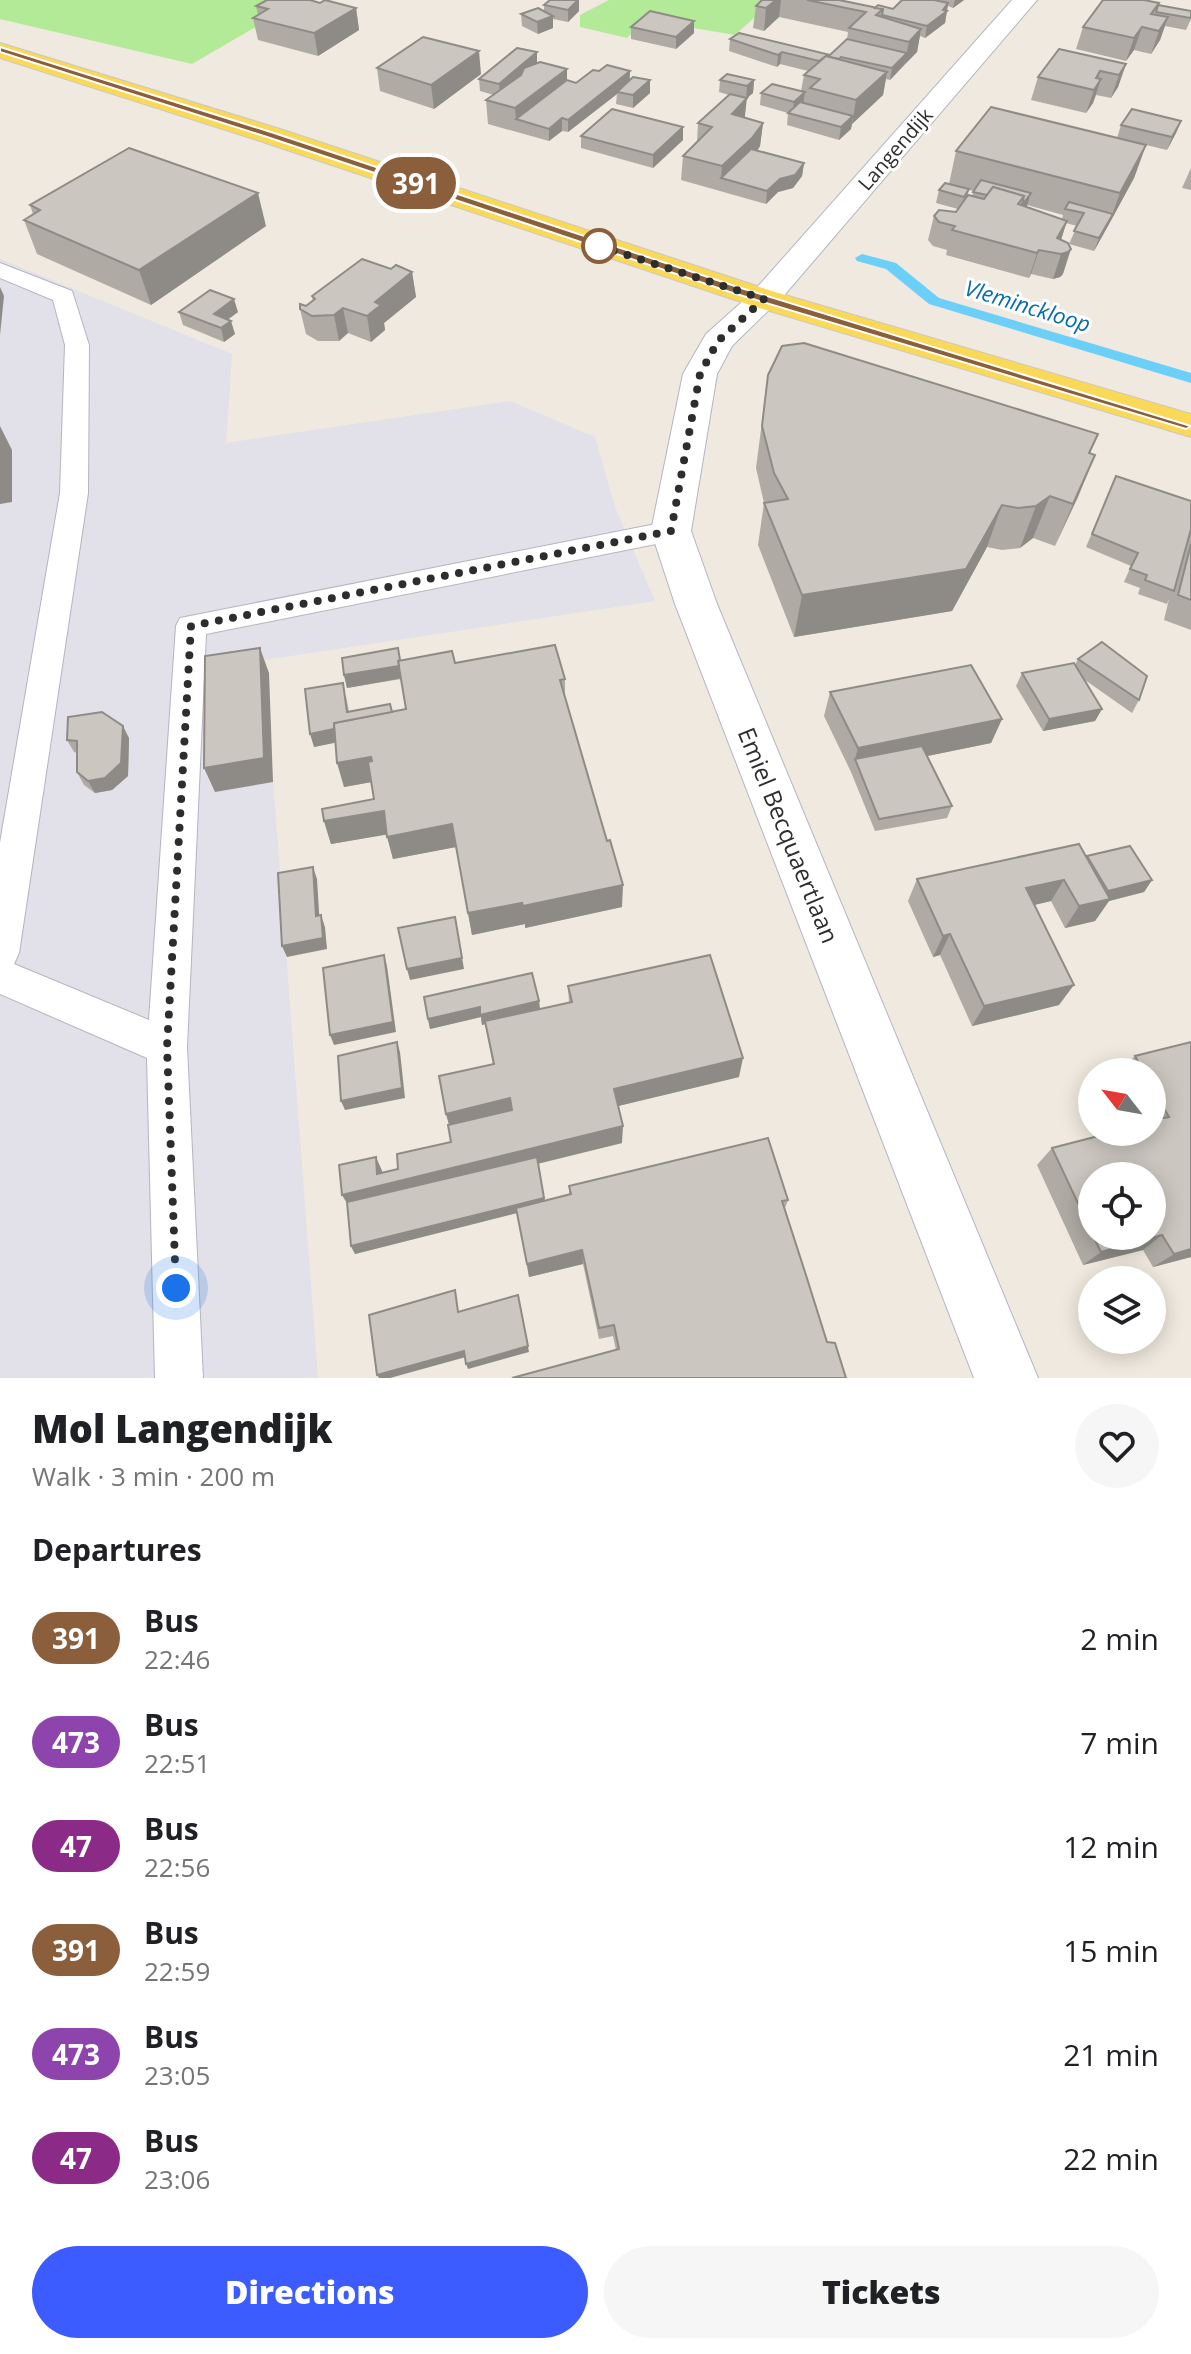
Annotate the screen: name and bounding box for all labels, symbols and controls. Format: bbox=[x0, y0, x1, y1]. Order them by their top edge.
street label: Langendijk bbox=[852, 102, 939, 196]
line badge: 391 bbox=[370, 157, 462, 209]
text: 391 bbox=[392, 164, 440, 202]
unlabelled marker bbox=[582, 229, 616, 263]
water label: Vleminckloop bbox=[962, 272, 1094, 338]
street label: Emiel Becquaertlaan bbox=[731, 722, 847, 948]
north arrow bbox=[1078, 1058, 1166, 1146]
map controls bbox=[1078, 1058, 1166, 1354]
button: locate bbox=[1078, 1162, 1166, 1250]
button: layers bbox=[1078, 1266, 1166, 1354]
your location bbox=[156, 1268, 196, 1308]
text: Mol Langendijk bbox=[32, 1402, 333, 1454]
button: heart bbox=[1075, 1404, 1159, 1488]
text: Walk · 3 min · 200 m bbox=[32, 1458, 275, 1494]
text: Departures bbox=[32, 1529, 202, 1570]
text: Bus bbox=[144, 1600, 199, 1641]
text: 2 min bbox=[1080, 1618, 1159, 1659]
text: 391 bbox=[52, 1619, 100, 1657]
text: 22:46 bbox=[144, 1641, 210, 1677]
text: Bus bbox=[144, 1704, 199, 1745]
text: 7 min bbox=[1080, 1722, 1159, 1763]
text: 473 bbox=[52, 1723, 100, 1761]
text: 22:51 bbox=[144, 1745, 210, 1781]
text: Bus bbox=[144, 1808, 199, 1849]
text: 12 min bbox=[1063, 1826, 1159, 1867]
text: 47 bbox=[60, 1827, 92, 1865]
text: 22:56 bbox=[144, 1849, 210, 1885]
text: Bus bbox=[144, 1912, 199, 1953]
text: 15 min bbox=[1063, 1930, 1159, 1971]
text: 391 bbox=[52, 1931, 100, 1969]
text: 22:59 bbox=[144, 1953, 210, 1989]
text: Bus bbox=[144, 2016, 199, 2057]
text: 21 min bbox=[1063, 2034, 1159, 2075]
text: 473 bbox=[52, 2035, 100, 2073]
text: 23:05 bbox=[144, 2057, 210, 2093]
text: Bus bbox=[144, 2120, 199, 2161]
text: 22 min bbox=[1063, 2138, 1159, 2179]
text: 47 bbox=[60, 2139, 92, 2177]
text: 23:06 bbox=[144, 2161, 210, 2197]
button: Directions bbox=[32, 2246, 588, 2338]
button: Tickets bbox=[604, 2246, 1159, 2338]

